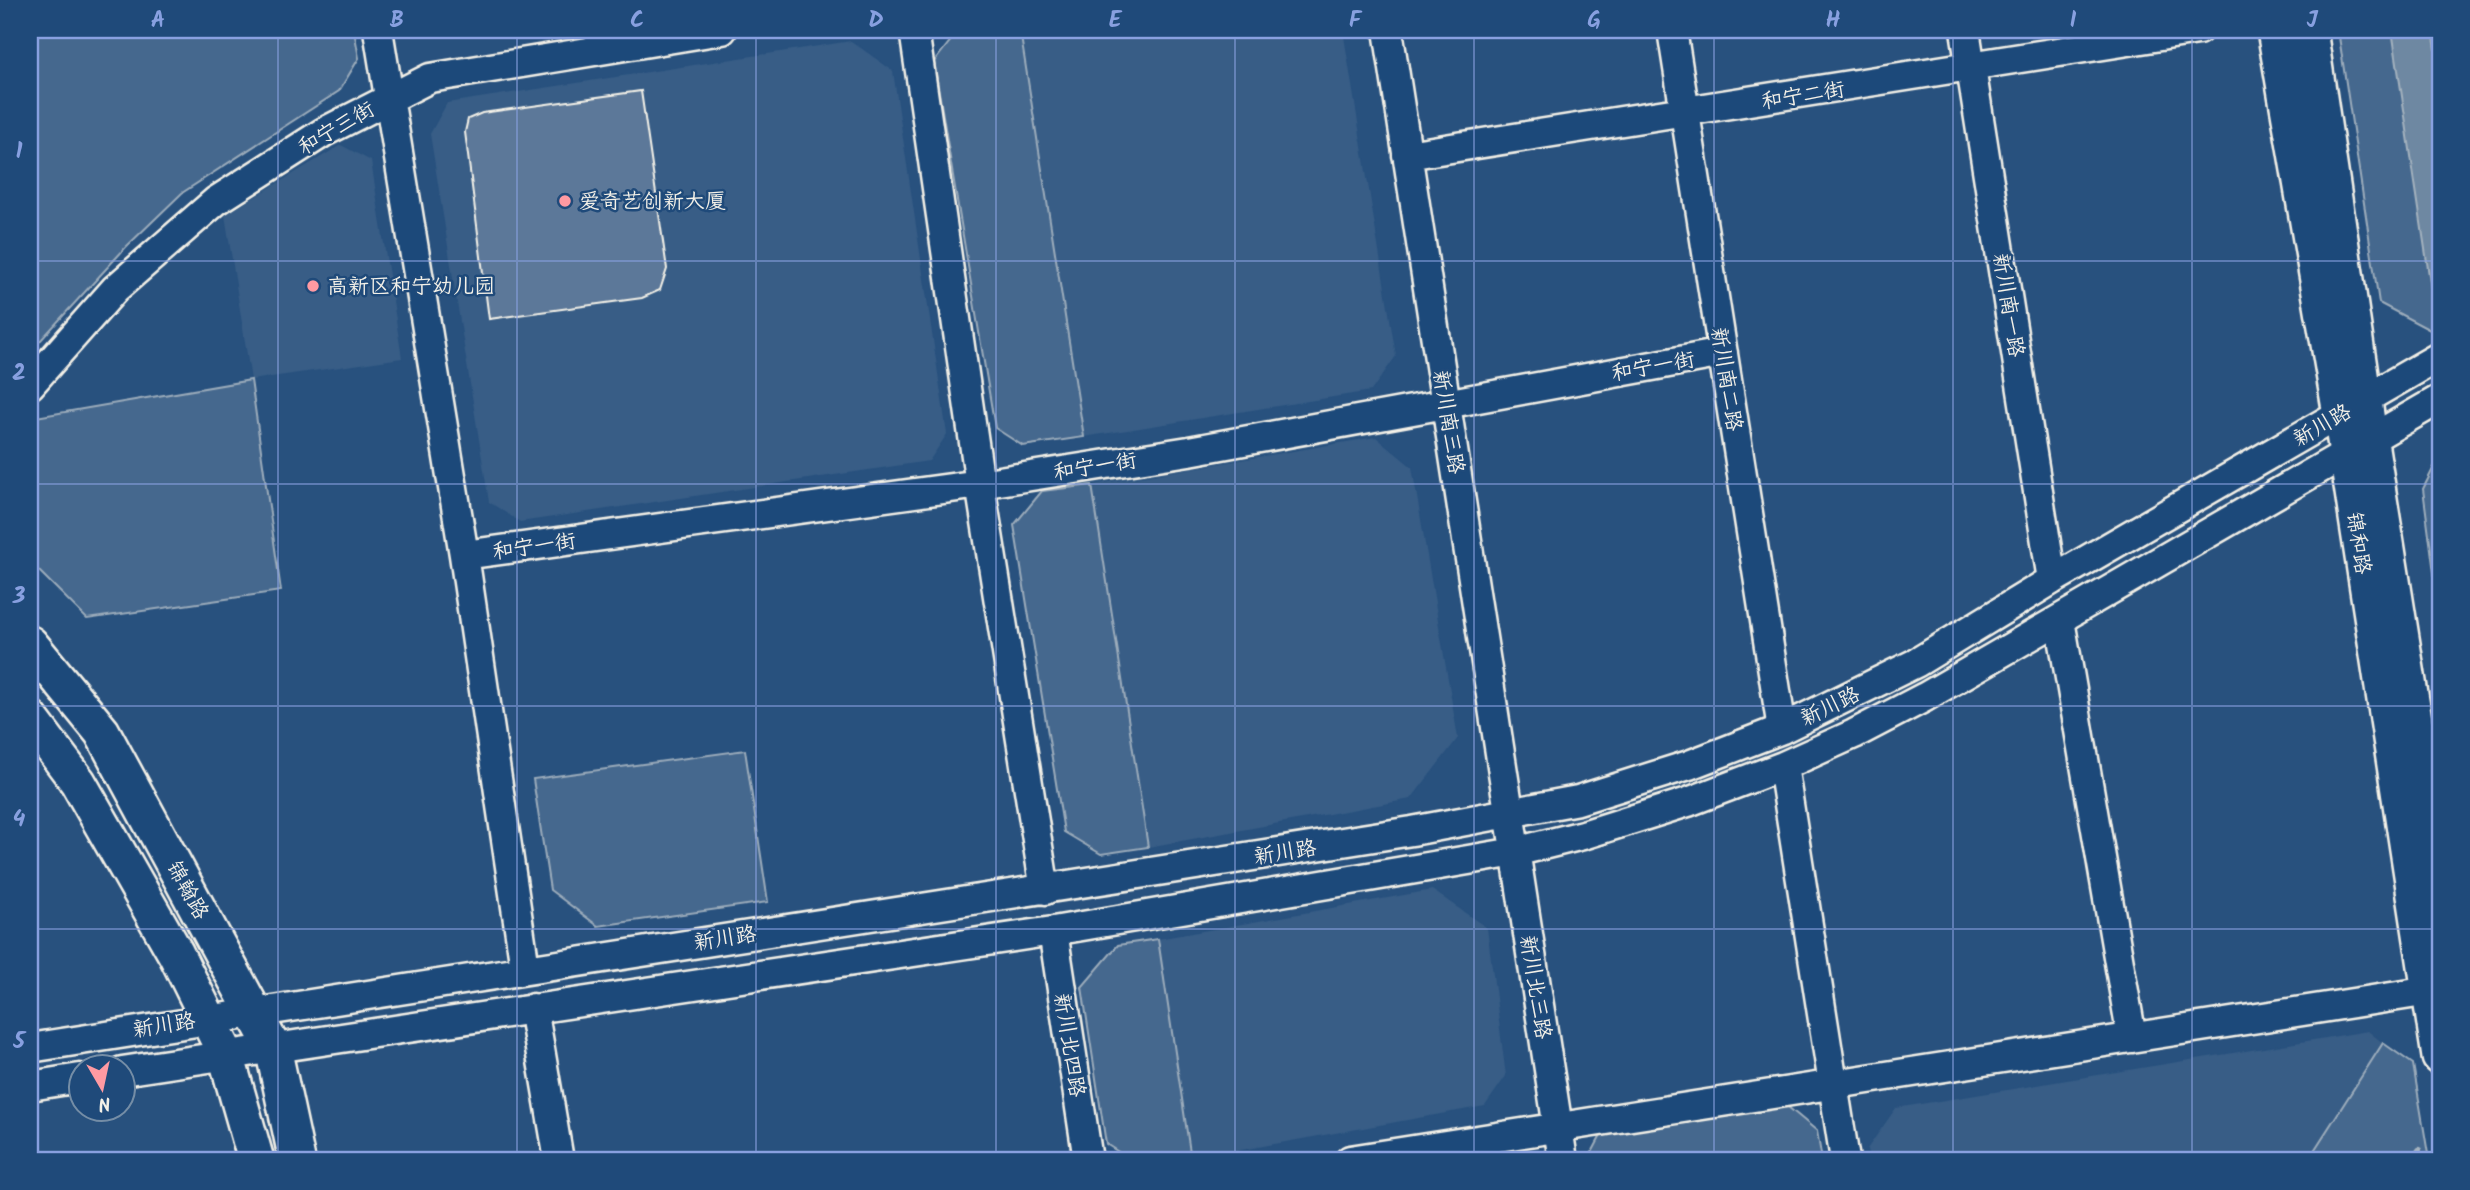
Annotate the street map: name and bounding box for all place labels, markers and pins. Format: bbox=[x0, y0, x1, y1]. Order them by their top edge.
place label: 爱奇艺创新大厦 bbox=[579, 186, 726, 219]
marker: 爱奇艺创新大厦 bbox=[557, 193, 573, 209]
place label: 高新区和宁幼儿园 bbox=[327, 271, 495, 304]
marker: 高新区和宁幼儿园 bbox=[305, 278, 321, 294]

